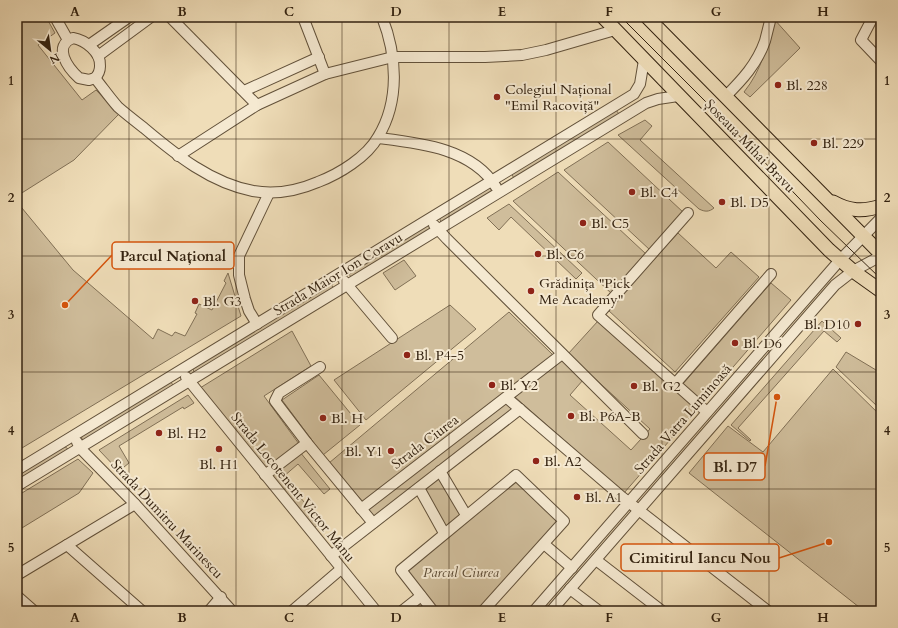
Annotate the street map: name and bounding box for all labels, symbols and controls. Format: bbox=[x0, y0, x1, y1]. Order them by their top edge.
text: A bbox=[70, 3, 80, 21]
text: B bbox=[177, 3, 187, 21]
text: C bbox=[284, 3, 294, 21]
text: D bbox=[390, 3, 402, 21]
text: E bbox=[498, 3, 506, 21]
text: F bbox=[605, 3, 613, 21]
text: G bbox=[711, 3, 722, 21]
text: H bbox=[817, 3, 829, 21]
north arrow bbox=[30, 30, 70, 70]
text: N bbox=[46, 49, 62, 67]
text: 1 bbox=[8, 72, 14, 90]
text: 1 bbox=[884, 72, 890, 90]
place label: Bl. 228 bbox=[786, 76, 828, 95]
place label: Colegiul Național "Emil Racoviță" bbox=[505, 80, 612, 115]
marker: Bl. 228 bbox=[773, 80, 783, 90]
marker: Colegiul Național "Emil Racoviță" bbox=[492, 92, 502, 102]
street label: Șoseaua Mihai Bravu bbox=[700, 95, 800, 197]
place label: Bl. 229 bbox=[822, 134, 864, 153]
marker: Bl. 229 bbox=[809, 138, 819, 148]
place label: Bl. C4 bbox=[640, 183, 678, 202]
marker: Bl. C4 bbox=[627, 187, 637, 197]
text: 2 bbox=[8, 189, 15, 207]
text: 2 bbox=[884, 189, 891, 207]
place label: Bl. D5 bbox=[730, 193, 769, 212]
marker: Bl. D5 bbox=[717, 197, 727, 207]
place label: Bl. C5 bbox=[591, 214, 629, 233]
marker: Bl. C5 bbox=[578, 218, 588, 228]
street label: Strada Maior Ion Coravu bbox=[270, 228, 406, 320]
callout: Parcul Național bbox=[112, 242, 234, 269]
place label: Bl. C6 bbox=[546, 245, 584, 264]
text: Parcul Național bbox=[120, 246, 227, 266]
marker: Bl. C6 bbox=[533, 249, 543, 259]
place label: Grădinița "Pick Me Academy" bbox=[539, 274, 631, 309]
marker: Grădinița "Pick Me Academy" bbox=[526, 286, 536, 296]
place label: Bl. G3 bbox=[203, 292, 242, 311]
marker: Bl. G3 bbox=[190, 296, 200, 306]
text: 3 bbox=[8, 306, 15, 324]
text: 3 bbox=[884, 306, 891, 324]
place label: Bl. D10 bbox=[804, 315, 850, 334]
marker: Bl. D10 bbox=[853, 319, 863, 329]
place label: Bl. D6 bbox=[743, 334, 782, 353]
marker: Bl. D6 bbox=[730, 338, 740, 348]
place label: Bl. P4-5 bbox=[415, 346, 464, 365]
marker: Bl. P4-5 bbox=[402, 350, 412, 360]
street label: Strada Vatra Luminoasă bbox=[630, 360, 736, 478]
place label: Bl. Y2 bbox=[500, 376, 538, 395]
place label: Bl. G2 bbox=[642, 377, 681, 396]
marker: Bl. Y2 bbox=[487, 380, 497, 390]
marker: Bl. G2 bbox=[629, 381, 639, 391]
place label: Bl. P6A-B bbox=[579, 407, 641, 426]
street label: Strada Locotenent Victor Manu bbox=[227, 408, 360, 566]
place label: Bl. H bbox=[331, 409, 363, 428]
street label: Strada Ciurea bbox=[387, 410, 463, 474]
marker: Bl. P6A-B bbox=[566, 411, 576, 421]
marker: Bl. H bbox=[318, 413, 328, 423]
text: 4 bbox=[8, 422, 15, 440]
text: 4 bbox=[884, 422, 891, 440]
place label: Bl. H2 bbox=[167, 424, 206, 443]
marker: Bl. H2 bbox=[154, 428, 164, 438]
place label: Bl. Y1 bbox=[345, 442, 383, 461]
marker: Bl. H1 bbox=[214, 444, 224, 454]
marker: Bl. Y1 bbox=[386, 446, 396, 456]
place label: Bl. A2 bbox=[544, 452, 582, 471]
callout: Bl. D7 bbox=[704, 453, 765, 480]
street label: Strada Dumitru Marinescu bbox=[107, 455, 228, 583]
place label: Bl. H1 bbox=[199, 455, 239, 474]
marker: Bl. A2 bbox=[531, 456, 541, 466]
text: Bl. D7 bbox=[713, 457, 757, 477]
place label: Bl. A1 bbox=[585, 488, 623, 507]
marker: Bl. A1 bbox=[572, 492, 582, 502]
text: 5 bbox=[8, 539, 14, 557]
text: 5 bbox=[884, 539, 890, 557]
callout: Cimitirul Iancu Nou bbox=[621, 544, 779, 571]
text: Cimitirul Iancu Nou bbox=[629, 548, 771, 568]
park label: Parcul Ciurea bbox=[423, 563, 499, 582]
text: A bbox=[70, 609, 80, 627]
text: B bbox=[177, 609, 187, 627]
text: C bbox=[284, 609, 294, 627]
text: D bbox=[390, 609, 402, 627]
text: E bbox=[498, 609, 506, 627]
text: F bbox=[605, 609, 613, 627]
text: G bbox=[711, 609, 722, 627]
text: H bbox=[817, 609, 829, 627]

